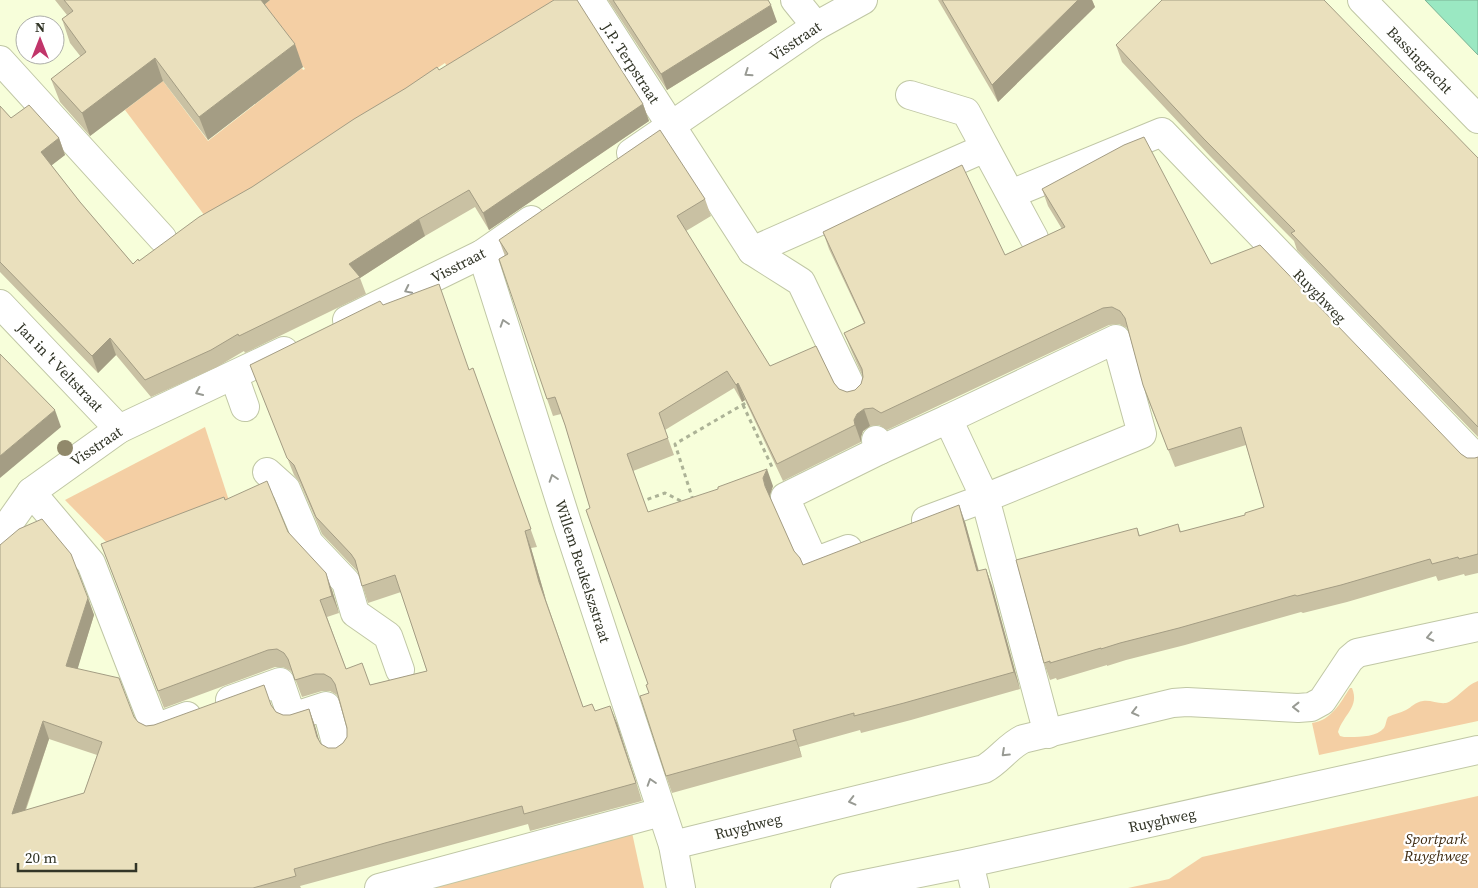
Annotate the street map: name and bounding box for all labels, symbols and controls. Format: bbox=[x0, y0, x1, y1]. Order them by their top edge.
north arrow bbox=[15, 15, 65, 65]
street label: Visstraat bbox=[765, 16, 825, 66]
text: N bbox=[35, 17, 45, 37]
street label: J.P. Terpstraat bbox=[596, 18, 665, 108]
street label: Bassingracht bbox=[1383, 22, 1458, 98]
one-way arrow bbox=[745, 66, 754, 76]
street label: Visstraat bbox=[427, 242, 489, 288]
street label: Ruyghweg bbox=[1289, 264, 1351, 328]
one-way arrow bbox=[404, 284, 413, 294]
street label: Jan in 't Veltstraat bbox=[11, 317, 108, 416]
one-way arrow bbox=[499, 319, 509, 327]
one-way arrow bbox=[195, 386, 204, 396]
street label: Visstraat bbox=[66, 421, 126, 471]
one-way arrow bbox=[549, 474, 559, 482]
street label: Willem Beukelszstraat bbox=[550, 497, 616, 645]
one-way arrow bbox=[1426, 631, 1435, 642]
one-way arrow bbox=[1292, 702, 1300, 712]
one-way arrow bbox=[1130, 706, 1139, 717]
one-way arrow bbox=[1001, 747, 1010, 756]
one-way arrow bbox=[647, 778, 657, 787]
one-way arrow bbox=[847, 795, 856, 806]
street label: Ruyghweg bbox=[1126, 803, 1198, 837]
street label: Ruyghweg bbox=[712, 808, 784, 844]
park label: Sportpark Ruyghweg bbox=[1403, 828, 1469, 866]
scale bar bbox=[18, 840, 135, 872]
text: 20 m bbox=[25, 847, 57, 868]

